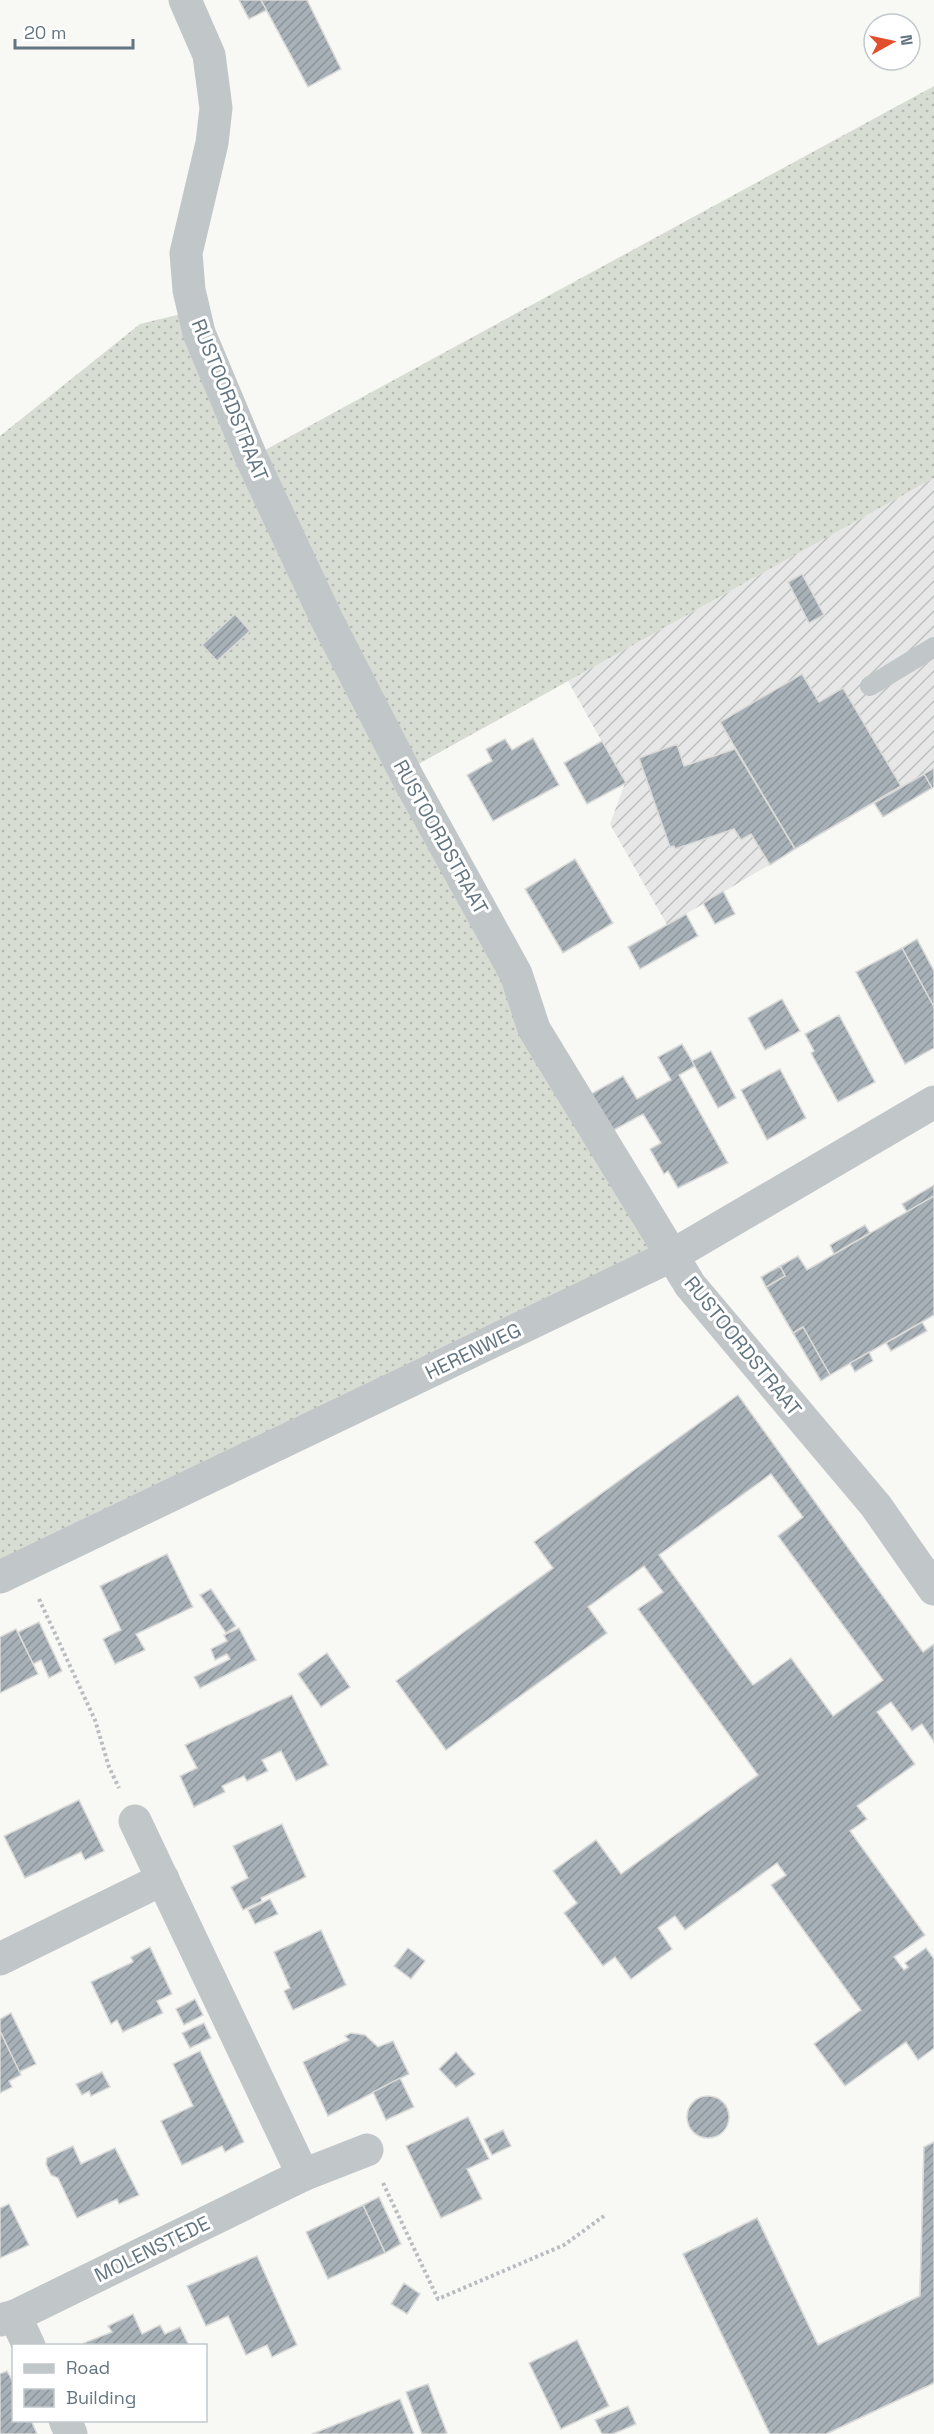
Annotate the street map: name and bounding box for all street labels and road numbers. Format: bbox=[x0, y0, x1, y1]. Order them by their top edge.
street label: RUSTOORDSTRAAT bbox=[186, 315, 275, 485]
street label: RUSTOORDSTRAAT bbox=[388, 755, 494, 919]
street label: RUSTOORDSTRAAT bbox=[678, 1271, 808, 1422]
street label: HERENWEG bbox=[421, 1317, 525, 1385]
street label: MOLENSTEDE bbox=[90, 2210, 214, 2288]

